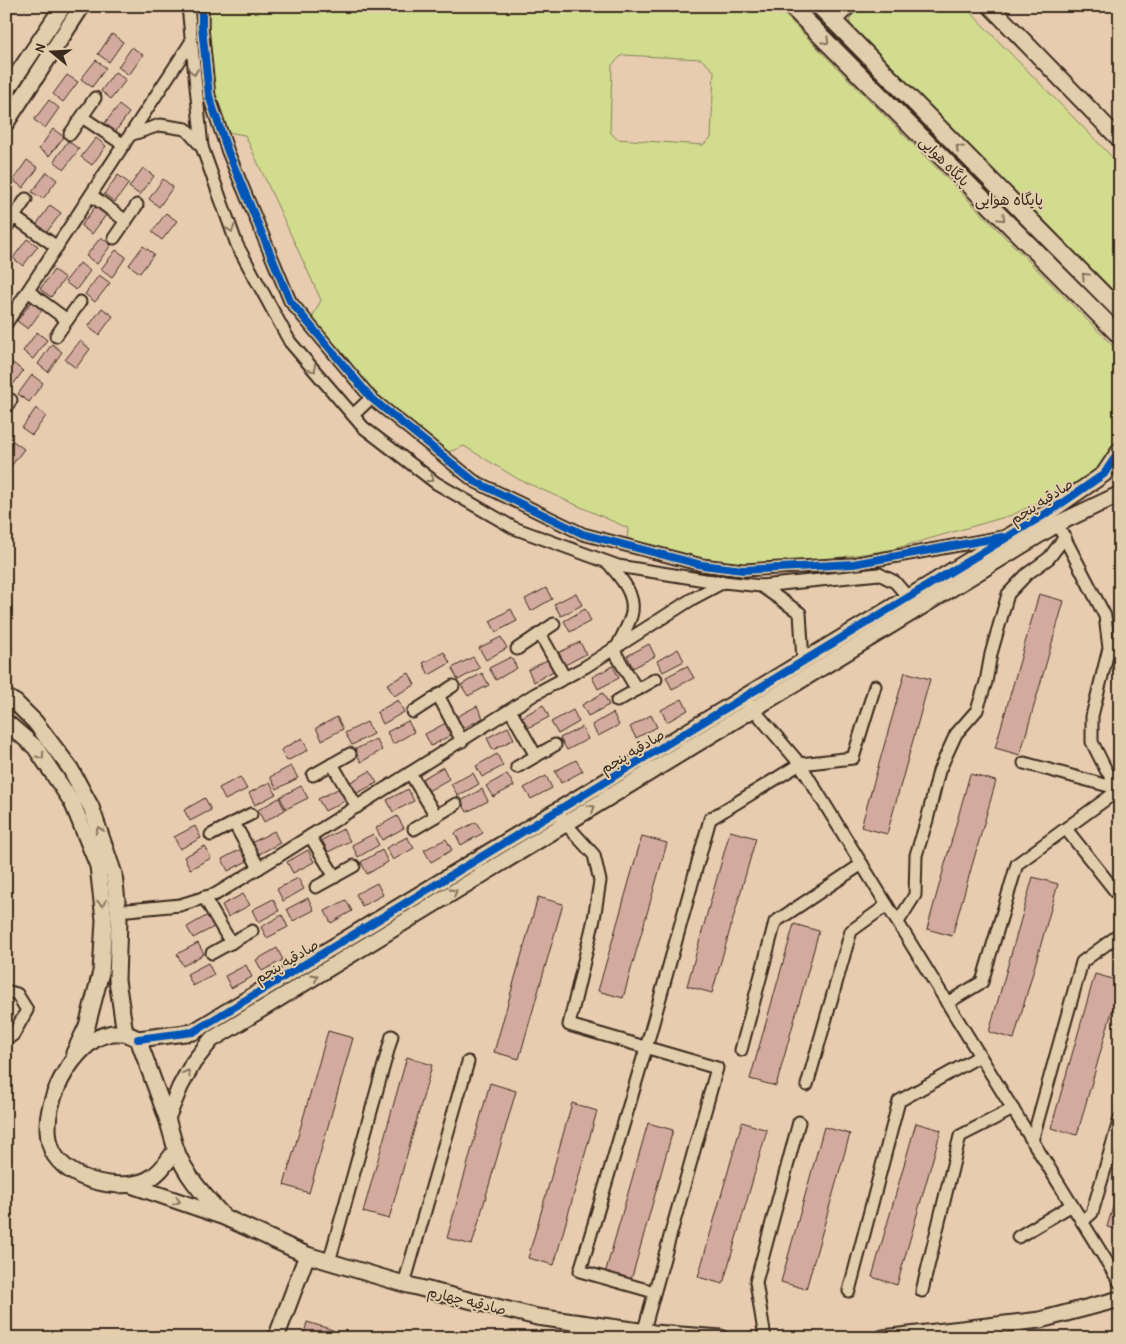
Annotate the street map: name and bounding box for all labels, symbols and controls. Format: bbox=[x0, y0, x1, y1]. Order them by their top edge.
north arrow bbox=[28, 28, 78, 78]
one-way arrow bbox=[820, 35, 829, 44]
text: N bbox=[29, 41, 50, 54]
one-way arrow bbox=[189, 68, 200, 76]
street label: پایگاه هوایی bbox=[915, 132, 974, 191]
one-way arrow bbox=[956, 145, 965, 154]
district label: پایگاه هوایی bbox=[975, 189, 1043, 210]
one-way arrow bbox=[996, 212, 1005, 221]
one-way arrow bbox=[225, 225, 235, 233]
one-way arrow bbox=[1082, 273, 1091, 282]
one-way arrow bbox=[307, 363, 316, 372]
one-way arrow bbox=[425, 473, 435, 482]
street label: صادقیه پنجم bbox=[1006, 474, 1077, 530]
street label: صادقیه پنجم bbox=[597, 724, 669, 779]
one-way arrow bbox=[34, 751, 44, 760]
one-way arrow bbox=[587, 804, 596, 814]
one-way arrow bbox=[95, 827, 105, 835]
one-way arrow bbox=[448, 889, 457, 899]
one-way arrow bbox=[96, 900, 107, 908]
street label: صادقیه پنجم bbox=[251, 934, 323, 989]
one-way arrow bbox=[310, 973, 319, 983]
one-way arrow bbox=[181, 1070, 191, 1079]
one-way arrow bbox=[172, 1195, 181, 1205]
street label: صادقیه چهارم bbox=[425, 1281, 508, 1321]

